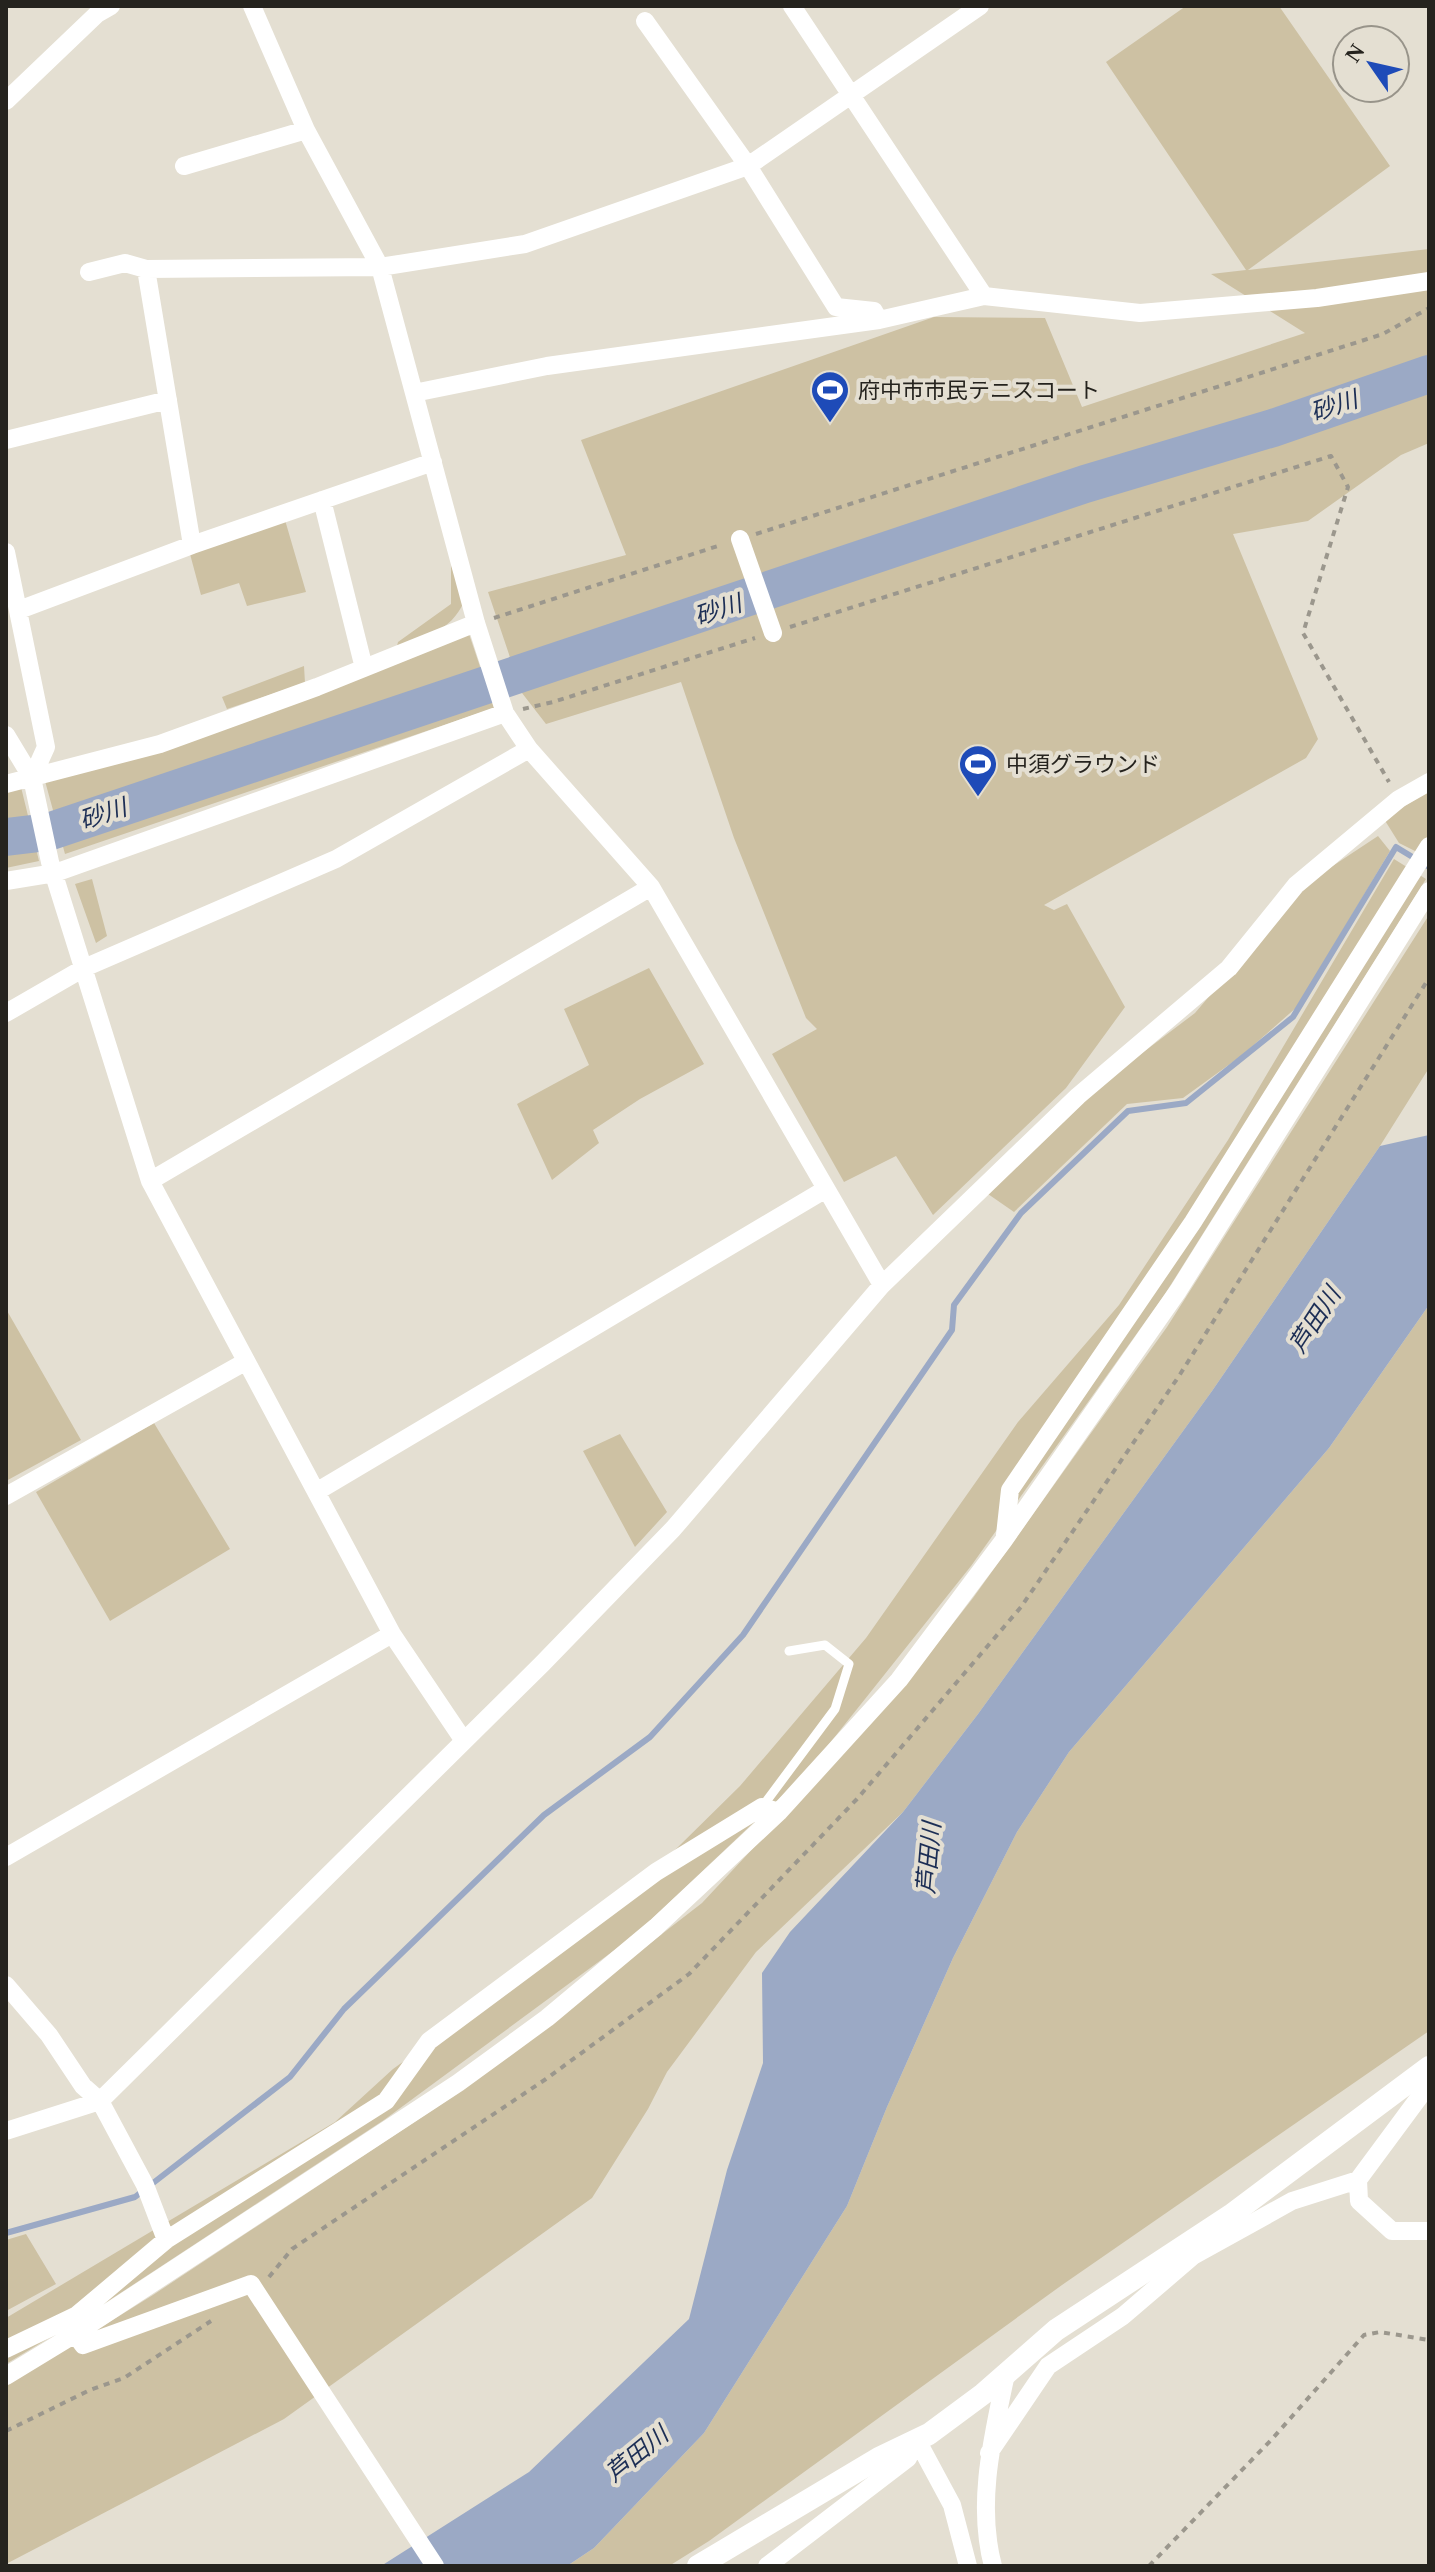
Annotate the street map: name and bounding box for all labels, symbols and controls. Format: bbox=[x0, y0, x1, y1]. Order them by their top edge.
north arrow bbox=[1331, 24, 1411, 104]
text: N bbox=[1340, 39, 1370, 67]
sports icon: 府中市市民テニスコート bbox=[809, 369, 851, 424]
place label: 府中市市民テニスコート bbox=[858, 378, 1100, 403]
water label: 砂川 bbox=[1307, 385, 1364, 426]
water label: 砂川 bbox=[691, 589, 748, 630]
sports icon: 中須グラウンド bbox=[957, 743, 999, 798]
place label: 中須グラウンド bbox=[1006, 752, 1160, 777]
water label: 砂川 bbox=[76, 793, 133, 834]
water label: 芦田川 bbox=[1284, 1280, 1347, 1357]
water label: 芦田川 bbox=[913, 1818, 945, 1895]
water label: 芦田川 bbox=[601, 2419, 675, 2487]

